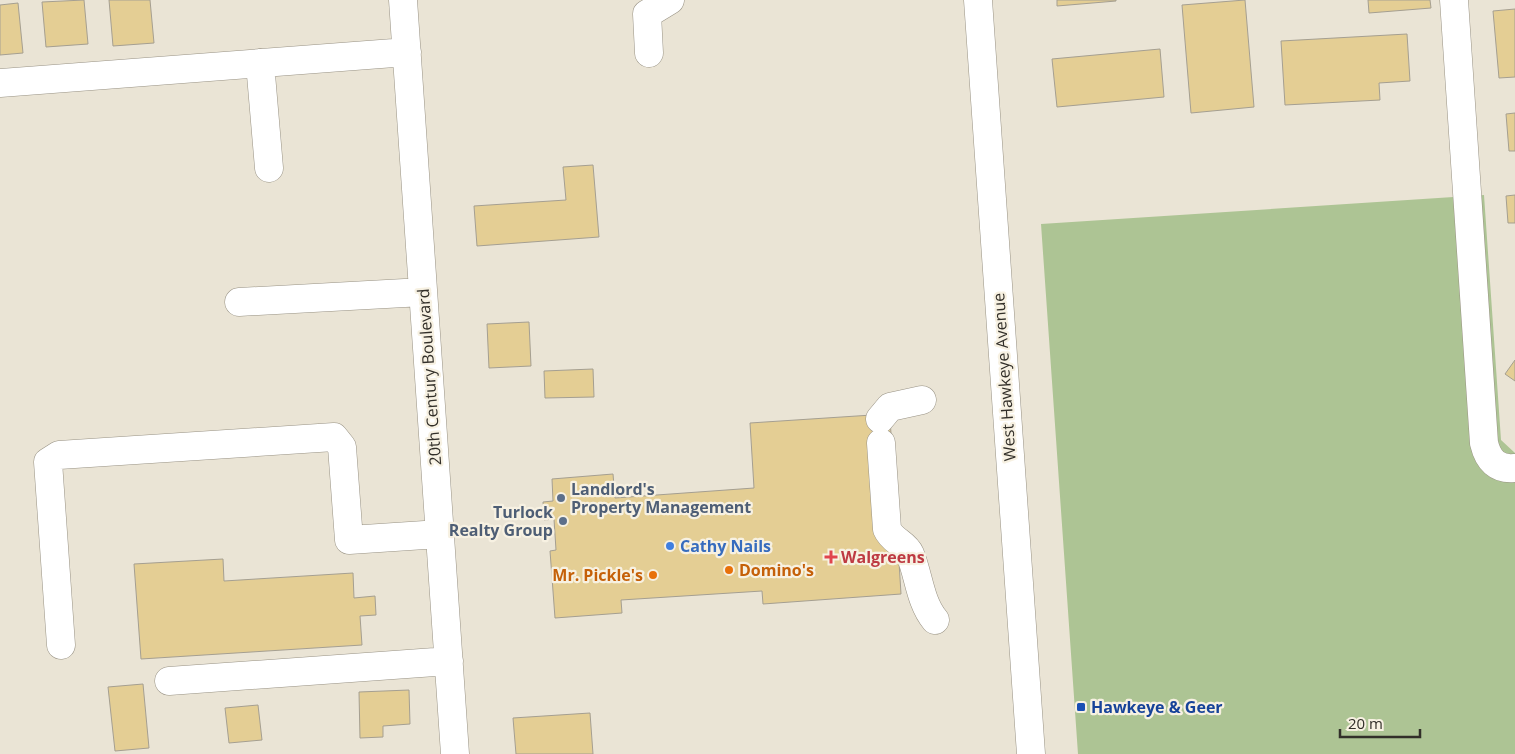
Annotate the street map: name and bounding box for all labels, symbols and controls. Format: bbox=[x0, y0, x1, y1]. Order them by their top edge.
street label: 20th Century Boulevard bbox=[412, 288, 446, 466]
street label: West Hawkeye Avenue bbox=[987, 292, 1021, 462]
place label: Landlord's Property Management bbox=[571, 478, 751, 518]
marker: Landlord's Property Management bbox=[555, 492, 567, 504]
place label: Turlock Realty Group bbox=[449, 501, 553, 541]
marker: Turlock Realty Group bbox=[557, 515, 569, 527]
place label: Cathy Nails bbox=[680, 535, 771, 557]
marker: Cathy Nails bbox=[664, 540, 676, 552]
place label: Walgreens bbox=[841, 546, 925, 568]
marker: Walgreens bbox=[825, 551, 837, 563]
place label: Domino's bbox=[739, 559, 814, 581]
place label: Mr. Pickle's bbox=[552, 564, 643, 586]
marker: Domino's bbox=[723, 564, 735, 576]
marker: Mr. Pickle's bbox=[647, 569, 659, 581]
place label: Hawkeye & Geer bbox=[1091, 696, 1223, 718]
marker: Hawkeye & Geer bbox=[1075, 701, 1087, 713]
scale bar bbox=[1340, 706, 1420, 738]
text: 20 m bbox=[1348, 713, 1383, 733]

